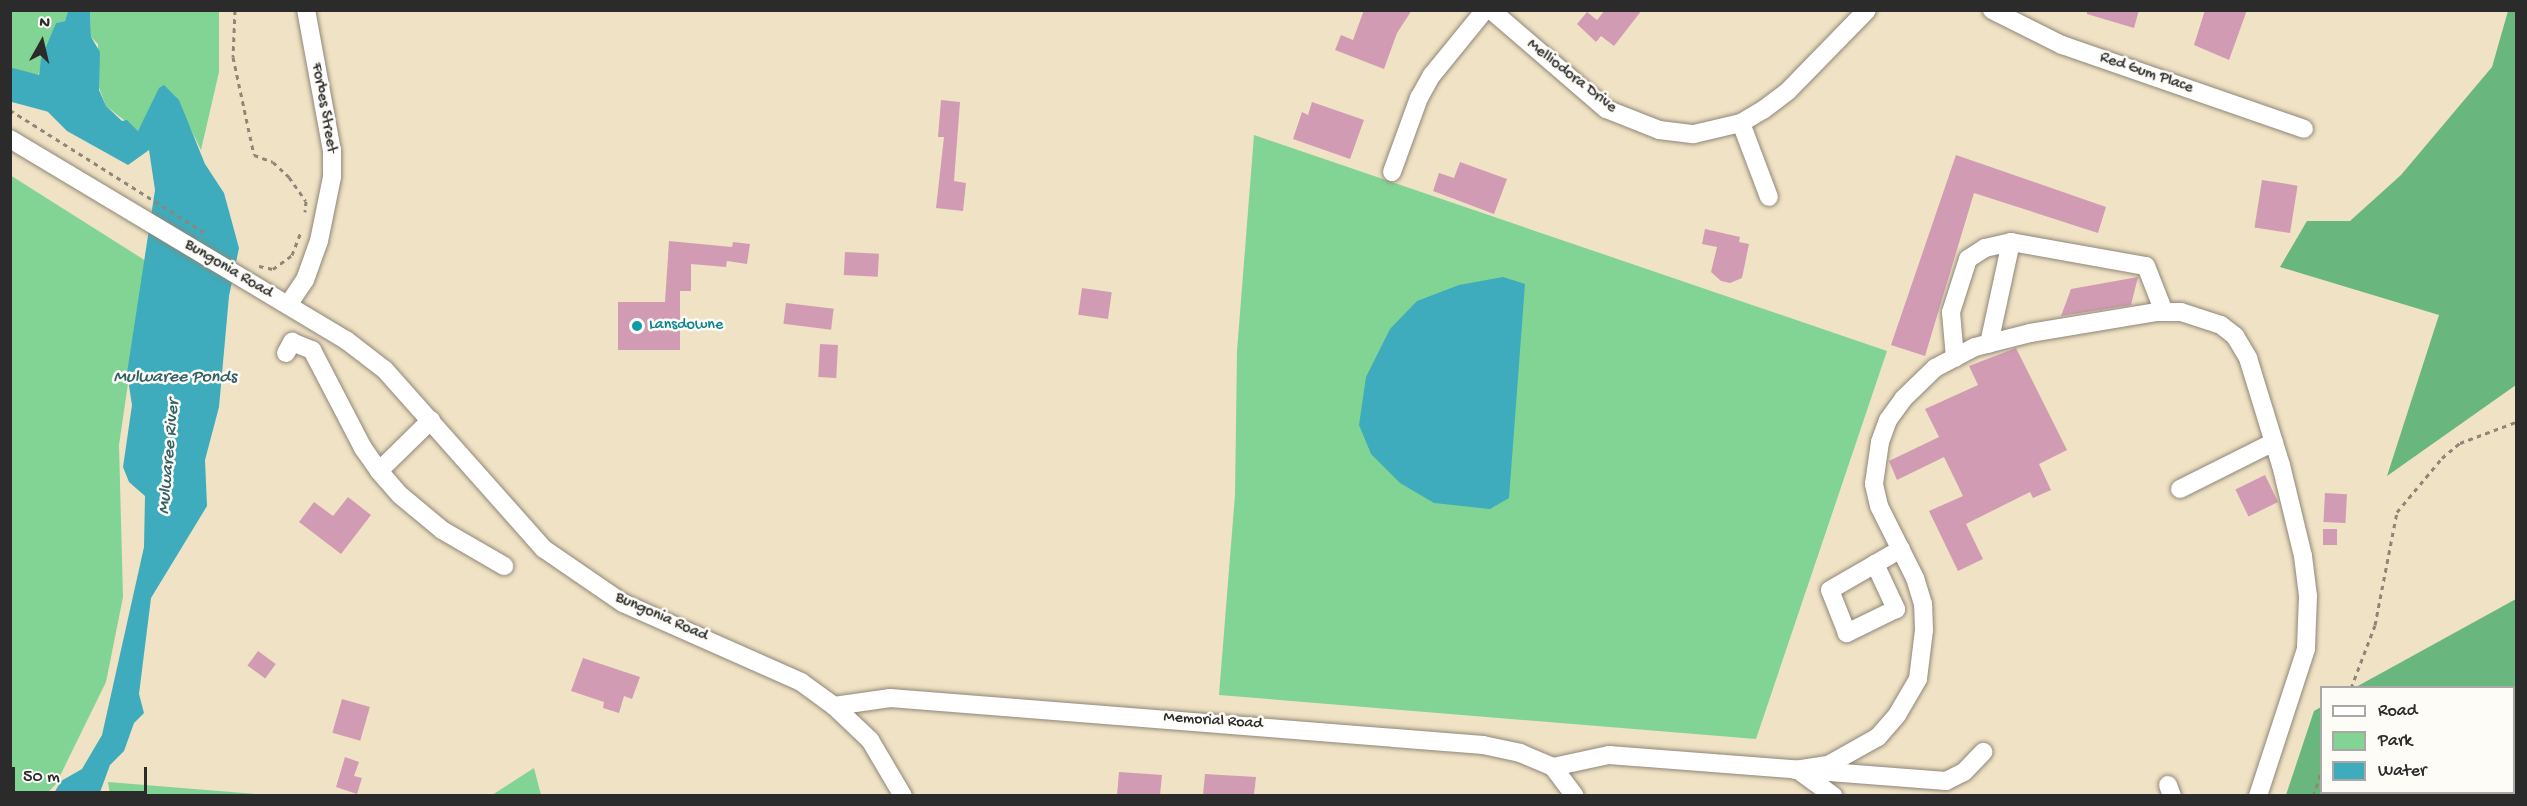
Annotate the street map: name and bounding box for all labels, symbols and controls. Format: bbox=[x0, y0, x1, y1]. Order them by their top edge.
north arrow bbox=[12, 12, 72, 72]
text: N bbox=[38, 14, 51, 34]
street label: Melliodora Drive bbox=[1522, 36, 1620, 118]
street label: Red Gum Place bbox=[2097, 49, 2195, 99]
street label: Forbes Street bbox=[306, 61, 340, 155]
street label: Bungonia Road bbox=[180, 236, 276, 304]
place label: Lansdowne bbox=[649, 316, 723, 336]
marker: Lansdowne bbox=[630, 319, 644, 333]
water label: Mulwaree Ponds bbox=[113, 367, 237, 389]
water label: Mulwaree River bbox=[154, 399, 186, 515]
street label: Bungonia Road bbox=[612, 589, 710, 647]
legend bbox=[2320, 686, 2515, 794]
text: Road bbox=[2378, 701, 2417, 722]
street label: Memorial Road bbox=[1163, 709, 1263, 735]
text: Park bbox=[2378, 731, 2412, 752]
scale bar bbox=[15, 755, 150, 793]
text: Water bbox=[2378, 761, 2426, 782]
text: 50 m bbox=[23, 767, 60, 788]

